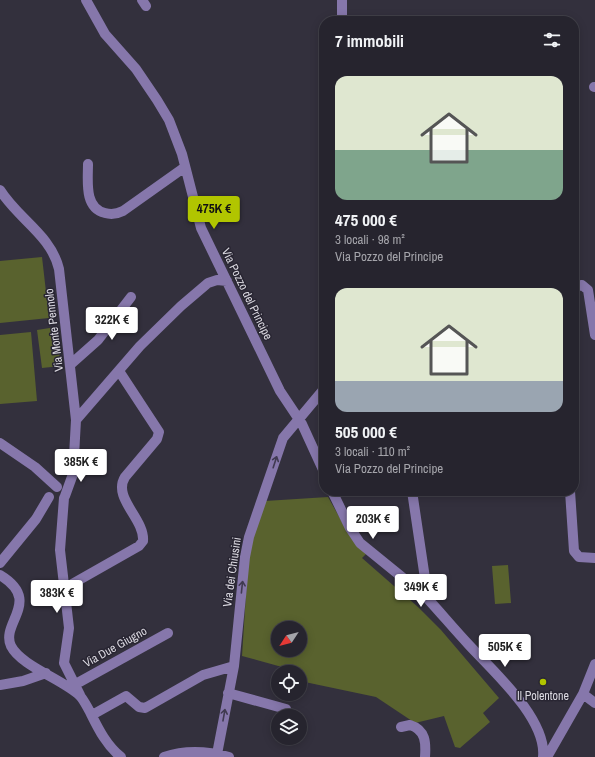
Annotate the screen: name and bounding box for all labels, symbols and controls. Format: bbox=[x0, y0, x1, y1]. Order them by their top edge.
text: 7 immobili bbox=[335, 29, 404, 52]
icon: filters bbox=[541, 29, 563, 51]
icon: home bbox=[413, 102, 485, 174]
pin: 475K € bbox=[181, 196, 247, 230]
text: 475K € bbox=[197, 200, 231, 217]
text: 475 000 € bbox=[335, 208, 397, 231]
text: 3 locali · 98 m² bbox=[335, 231, 405, 248]
street label: Via Pozzo del Principe bbox=[218, 246, 276, 342]
text: Via Pozzo del Principe bbox=[335, 248, 443, 265]
street label: Via Monte Pennolo bbox=[41, 288, 67, 372]
pin: 322K € bbox=[79, 307, 145, 341]
text: 322K € bbox=[95, 311, 129, 328]
icon: home bbox=[413, 314, 485, 386]
text: 505 000 € bbox=[335, 420, 397, 443]
text: 3 locali · 110 m² bbox=[335, 443, 410, 460]
pin: 385K € bbox=[48, 449, 114, 483]
text: 385K € bbox=[64, 453, 98, 470]
one-way arrow bbox=[271, 456, 279, 468]
text: Via Pozzo del Principe bbox=[335, 460, 443, 477]
pin: 203K € bbox=[340, 506, 406, 540]
text: 203K € bbox=[356, 510, 390, 527]
street label: Via dei Chiusini bbox=[219, 536, 245, 608]
pin: 349K € bbox=[388, 574, 454, 608]
text: 349K € bbox=[404, 578, 438, 595]
pin: 383K € bbox=[24, 580, 90, 614]
one-way arrow bbox=[238, 581, 246, 594]
text: 383K € bbox=[40, 584, 74, 601]
north arrow bbox=[271, 621, 307, 657]
map controls bbox=[271, 621, 307, 745]
street label: Via Due Giugno bbox=[80, 623, 150, 671]
pin: 505K € bbox=[472, 634, 538, 668]
text: 505K € bbox=[488, 638, 522, 655]
button: locate bbox=[271, 665, 307, 701]
marker: Il Polentone bbox=[538, 677, 548, 687]
place label: Il Polentone bbox=[517, 688, 569, 704]
one-way arrow bbox=[220, 709, 228, 722]
button: layers bbox=[271, 709, 307, 745]

